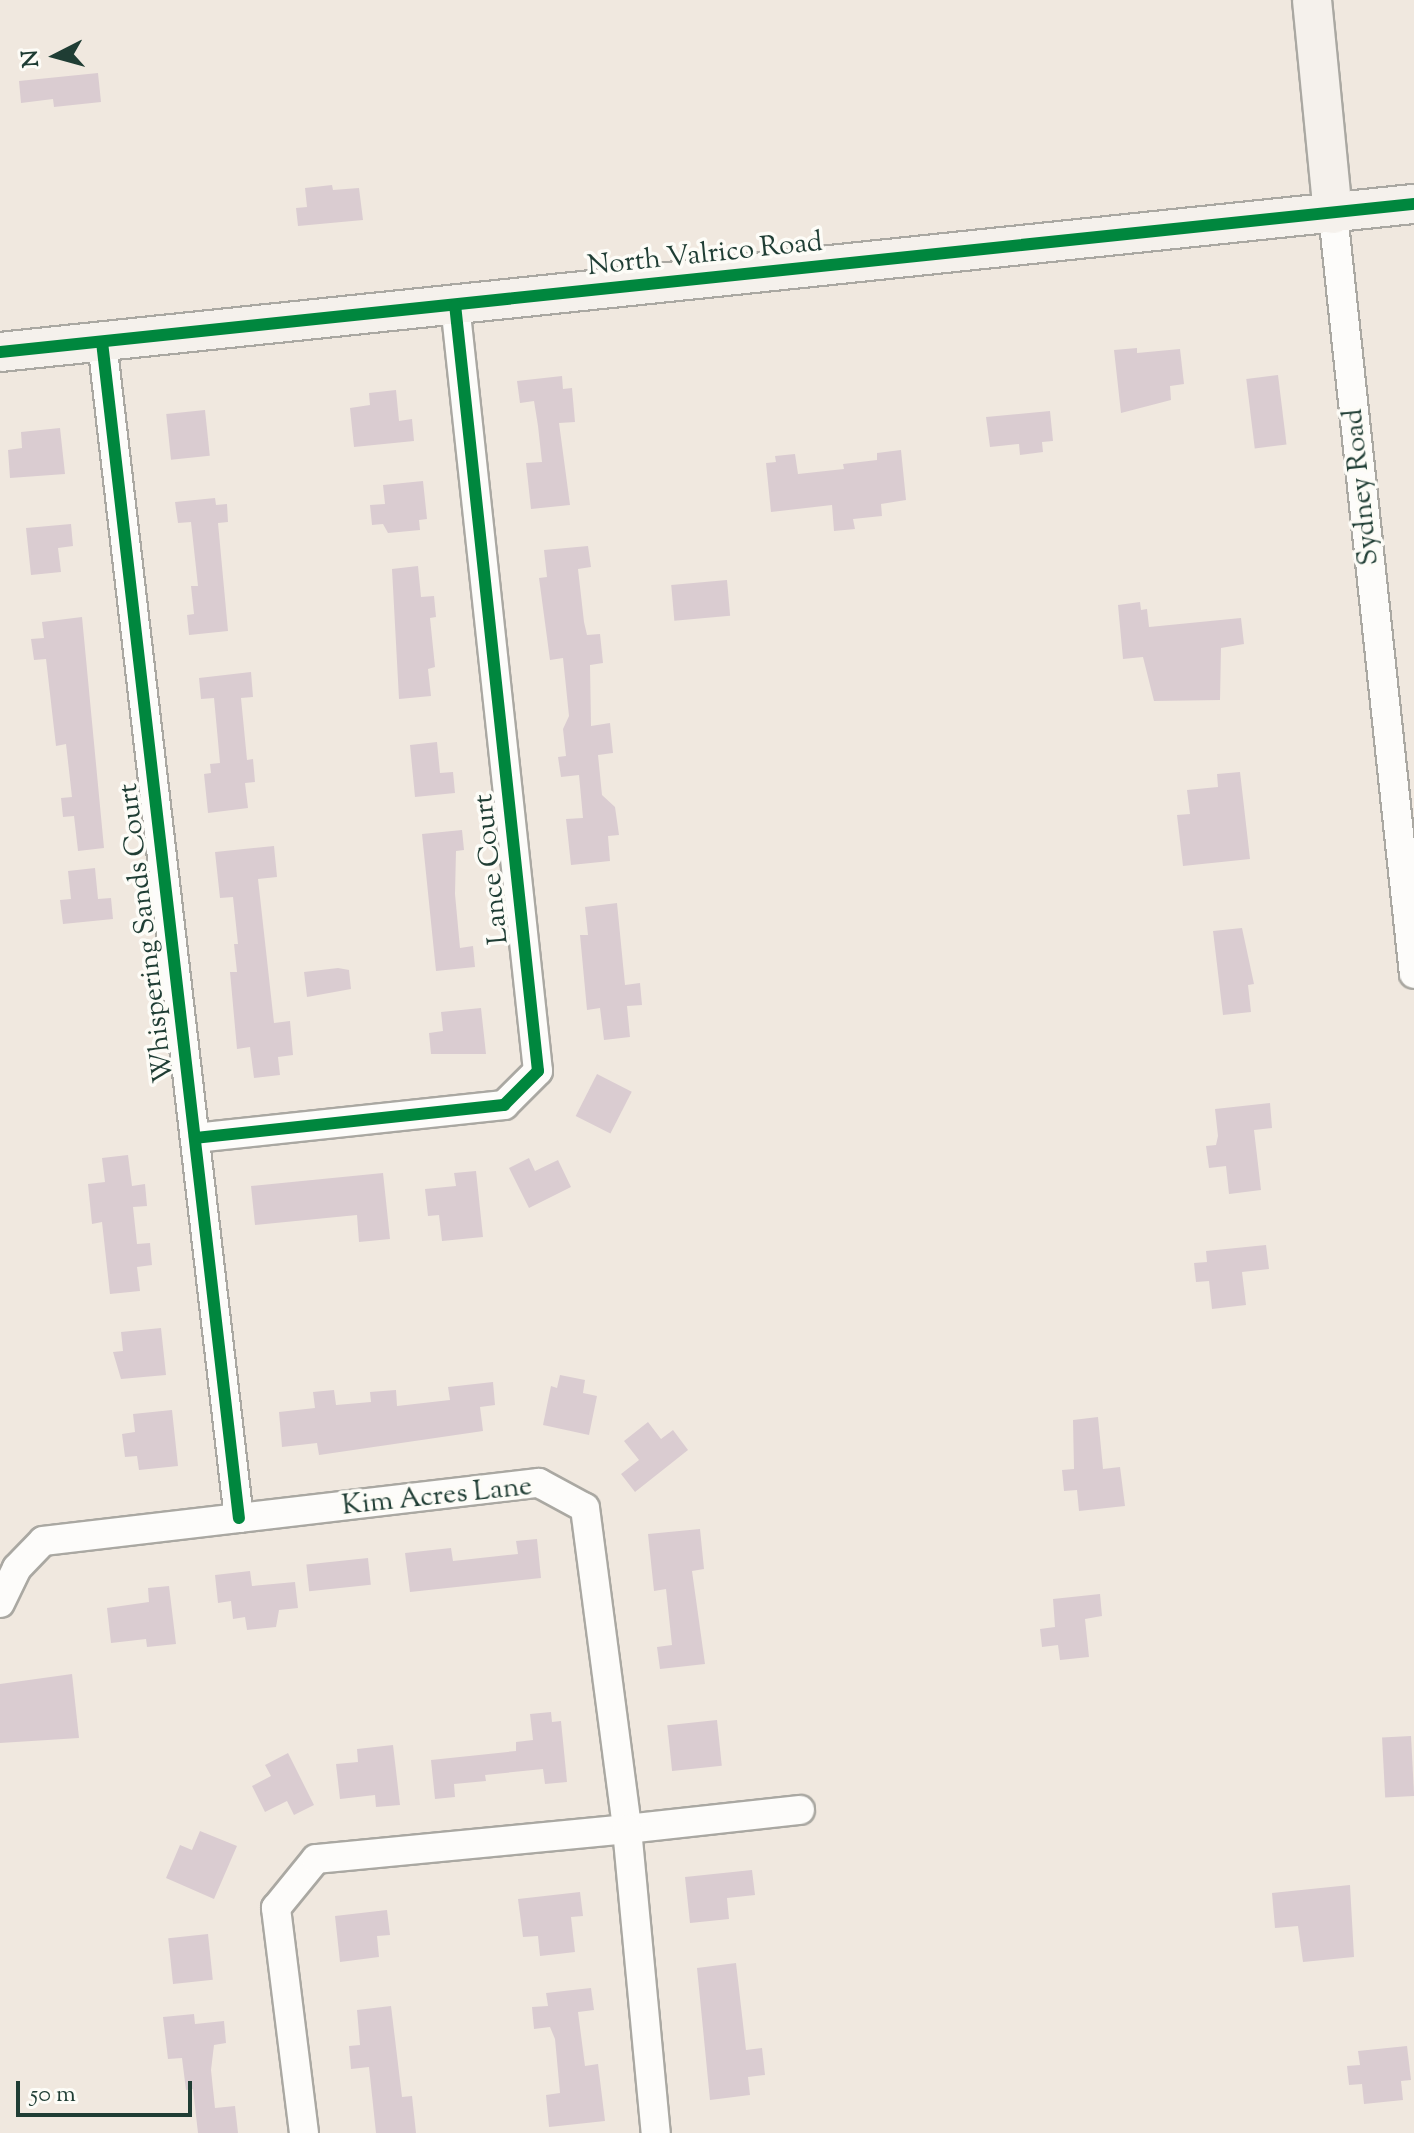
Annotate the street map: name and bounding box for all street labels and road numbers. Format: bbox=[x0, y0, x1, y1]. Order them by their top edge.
street label: North Valrico Road bbox=[586, 226, 824, 284]
street label: Sydney Road bbox=[1337, 407, 1387, 567]
street label: Whispering Sands Court bbox=[112, 781, 182, 1085]
street label: Lance Court bbox=[467, 792, 517, 946]
street label: Kim Acres Lane bbox=[340, 1470, 534, 1524]

